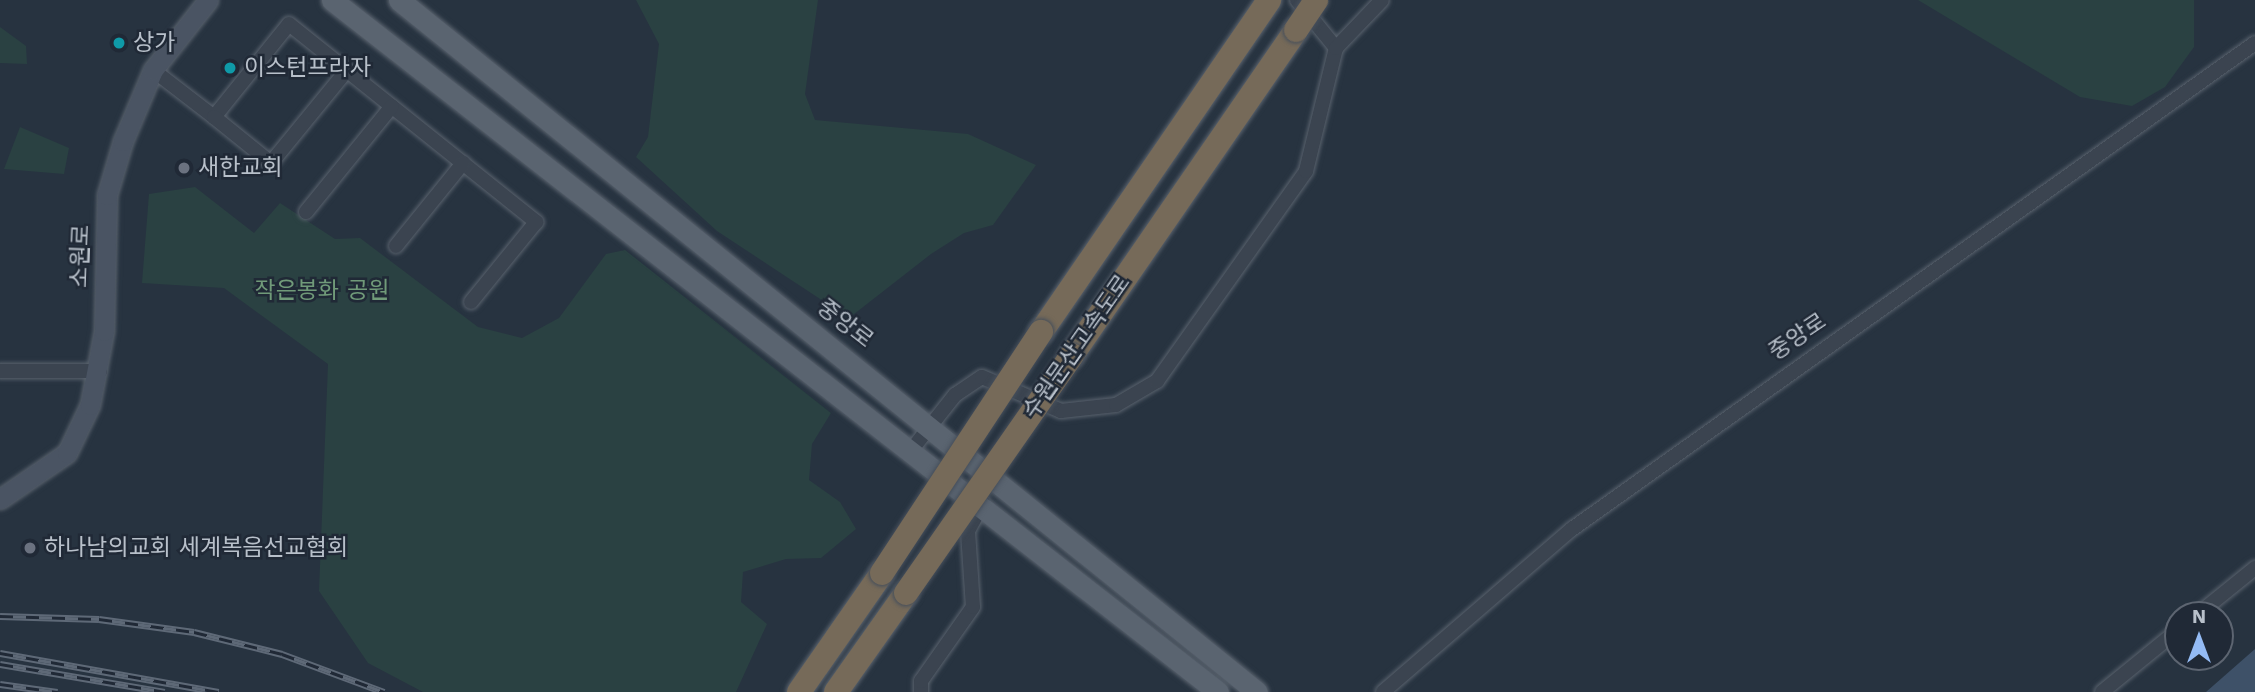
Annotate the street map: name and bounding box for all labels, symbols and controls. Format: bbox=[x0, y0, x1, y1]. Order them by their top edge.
place label: 상가 bbox=[133, 29, 175, 57]
marker: 상가 bbox=[111, 35, 127, 51]
place label: 이스턴프라자 bbox=[244, 54, 371, 82]
marker: 이스턴프라자 bbox=[222, 60, 238, 76]
place label: 새한교회 bbox=[198, 154, 283, 182]
marker: 새한교회 bbox=[176, 160, 192, 176]
street label: 소원로 bbox=[66, 224, 96, 288]
street label: 수원문산고속도로 bbox=[1017, 270, 1137, 424]
park label: 작은봉화 공원 bbox=[255, 277, 389, 305]
street label: 중앙로 bbox=[811, 294, 879, 354]
street label: 중앙로 bbox=[1764, 308, 1832, 366]
place label: 하나남의교회 세계복음선교협회 bbox=[44, 534, 348, 562]
marker: 하나남의교회 세계복음선교협회 bbox=[22, 540, 38, 556]
north arrow bbox=[2164, 601, 2234, 671]
text: N bbox=[2192, 605, 2206, 628]

